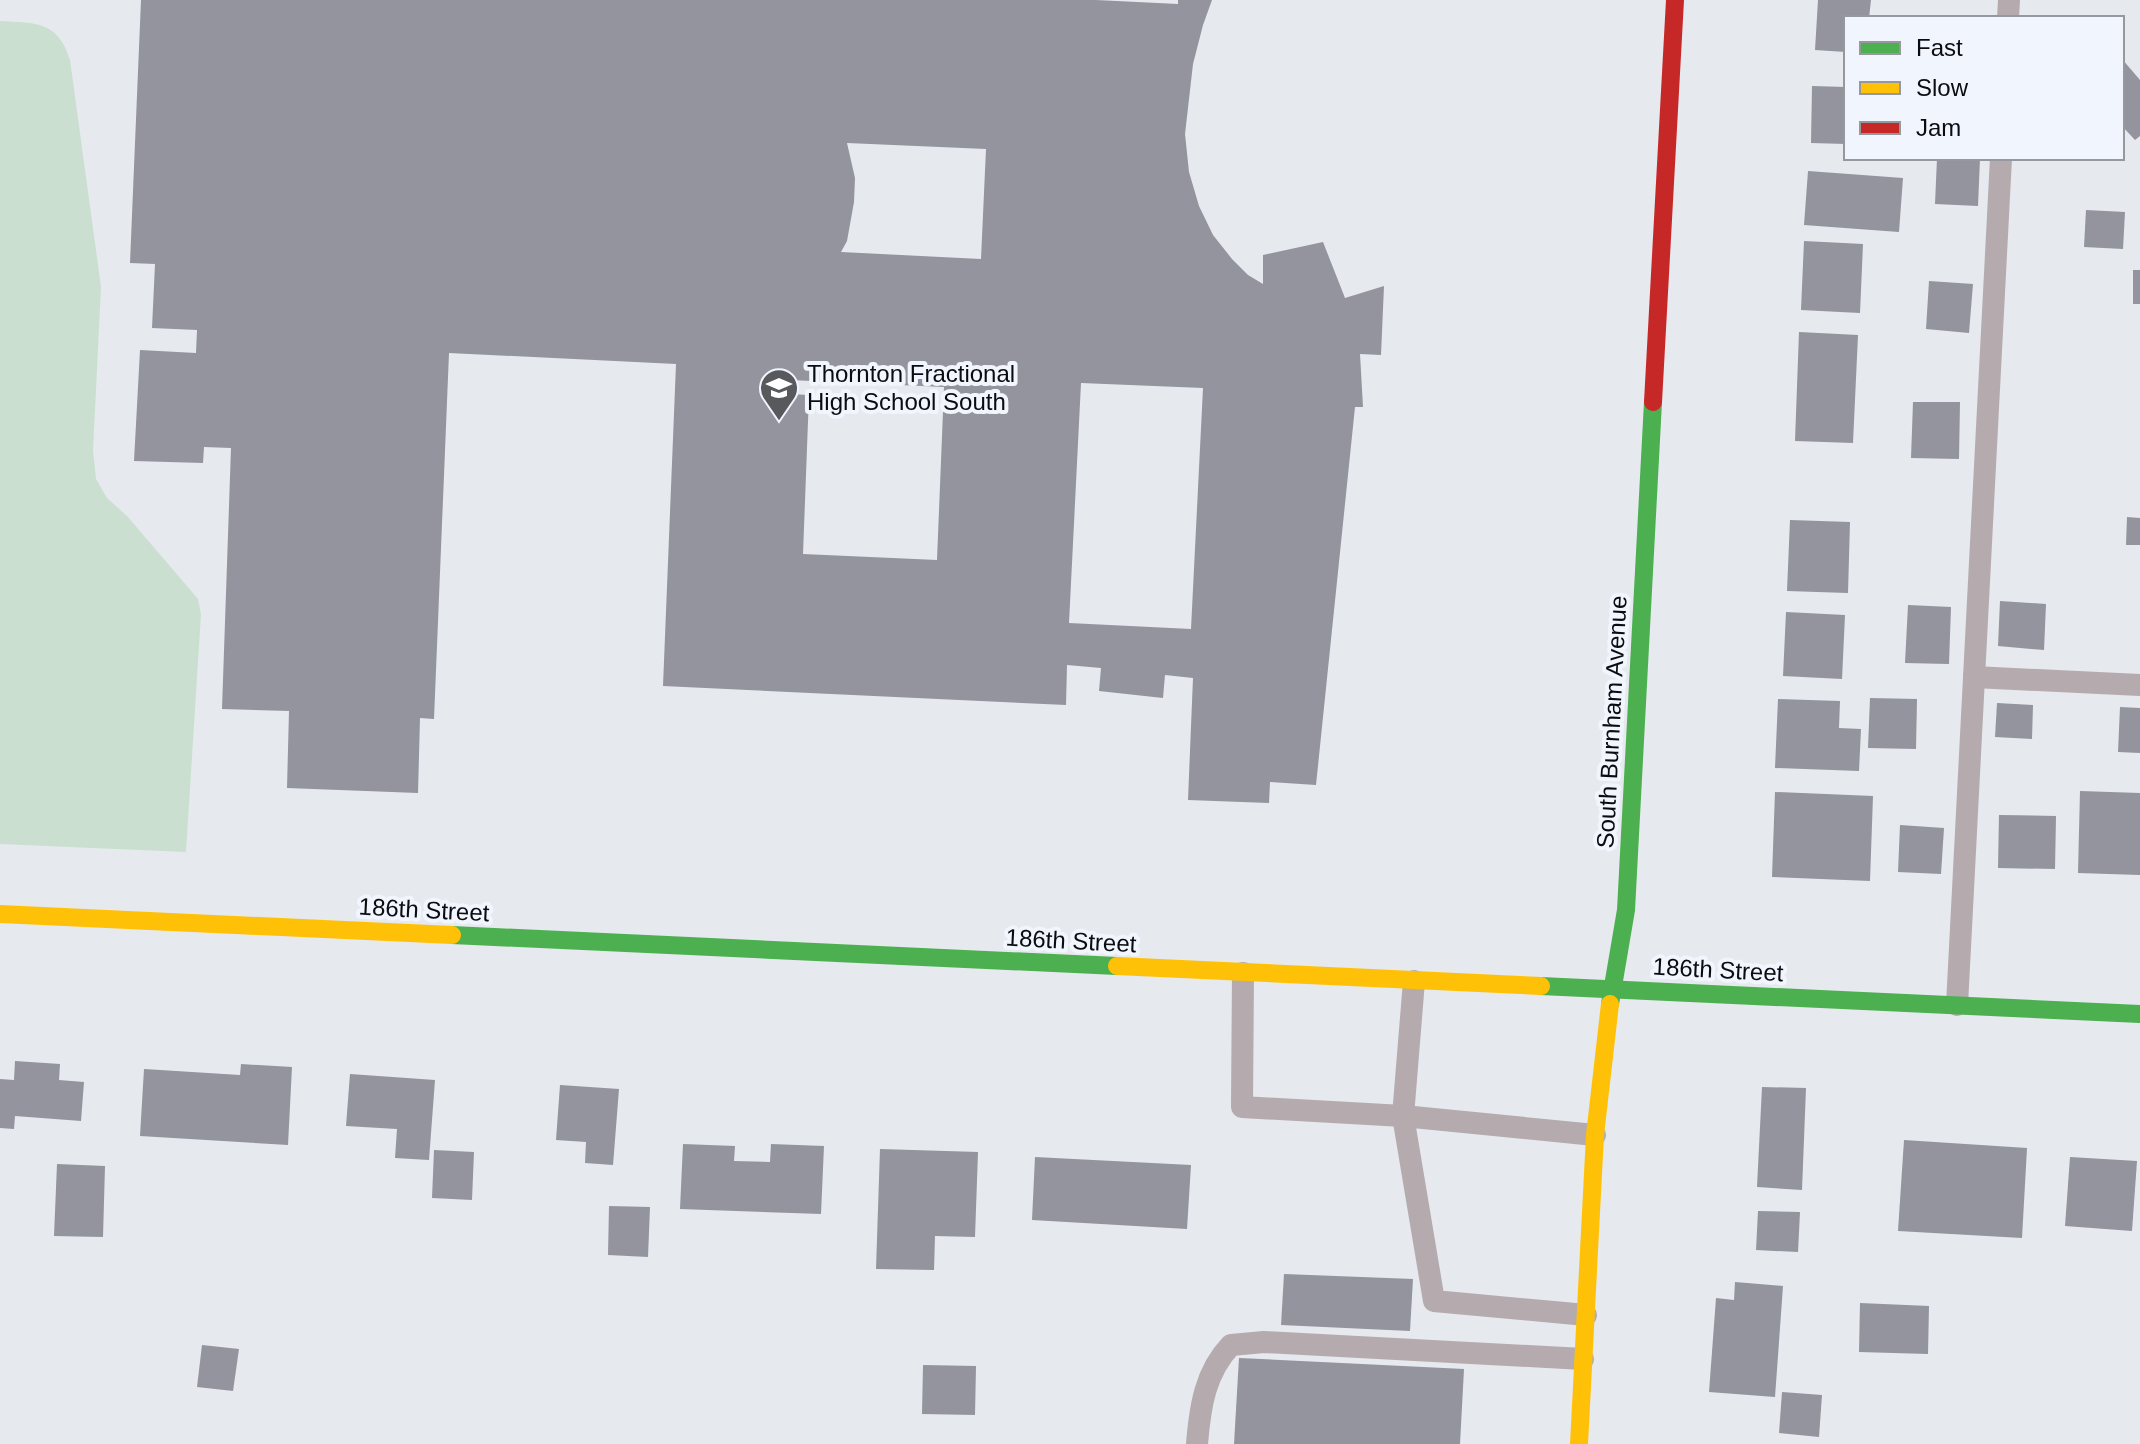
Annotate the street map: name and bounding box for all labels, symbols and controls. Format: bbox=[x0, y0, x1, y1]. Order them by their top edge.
legend bbox=[1844, 16, 2124, 160]
text: Fast bbox=[1916, 34, 1963, 61]
text: Slow bbox=[1916, 74, 1969, 101]
text: Jam bbox=[1916, 114, 1961, 141]
place label: Thornton Fractional High School South bbox=[807, 360, 1015, 415]
school or university icon: Thornton Fractional High School South bbox=[758, 367, 800, 422]
street label: South Burnham Avenue bbox=[1591, 595, 1632, 849]
street label: 186th Street bbox=[358, 893, 490, 926]
street label: 186th Street bbox=[1005, 924, 1137, 957]
street label: 186th Street bbox=[1652, 953, 1784, 986]

